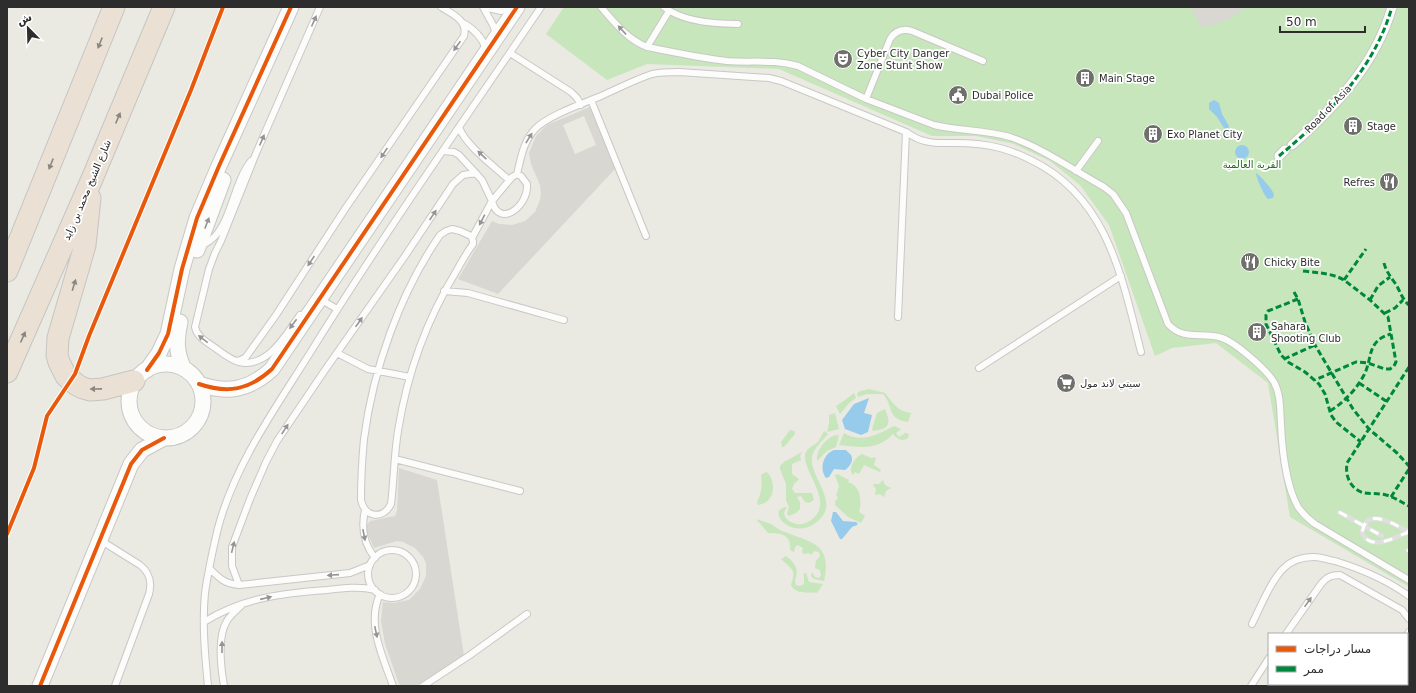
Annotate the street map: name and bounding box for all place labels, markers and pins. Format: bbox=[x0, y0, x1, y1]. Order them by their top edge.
theatre icon: Cyber City Danger Zone Stunt Show bbox=[832, 48, 854, 70]
place label: Cyber City Danger Zone Stunt Show bbox=[857, 48, 950, 71]
building icon: Main Stage bbox=[1074, 67, 1096, 89]
place label: Main Stage bbox=[1099, 73, 1155, 84]
public building icon: Dubai Police bbox=[947, 84, 969, 106]
place label: Dubai Police bbox=[972, 90, 1033, 101]
building icon: Stage bbox=[1342, 115, 1364, 137]
place label: Stage bbox=[1367, 121, 1396, 132]
building icon: Exo Planet City bbox=[1142, 123, 1164, 145]
place label: Exo Planet City bbox=[1167, 129, 1242, 140]
restaurant icon: Refres bbox=[1378, 171, 1400, 193]
place label: Refres bbox=[1344, 177, 1375, 188]
restaurant icon: Chicky Bite bbox=[1239, 251, 1261, 273]
place label: Chicky Bite bbox=[1264, 257, 1320, 268]
building icon: Sahara Shooting Club bbox=[1246, 321, 1268, 343]
place label: Sahara Shooting Club bbox=[1271, 321, 1341, 344]
supermarket icon: سيتي لاند مول bbox=[1055, 372, 1077, 394]
place label: سيتي لاند مول bbox=[1080, 378, 1141, 390]

